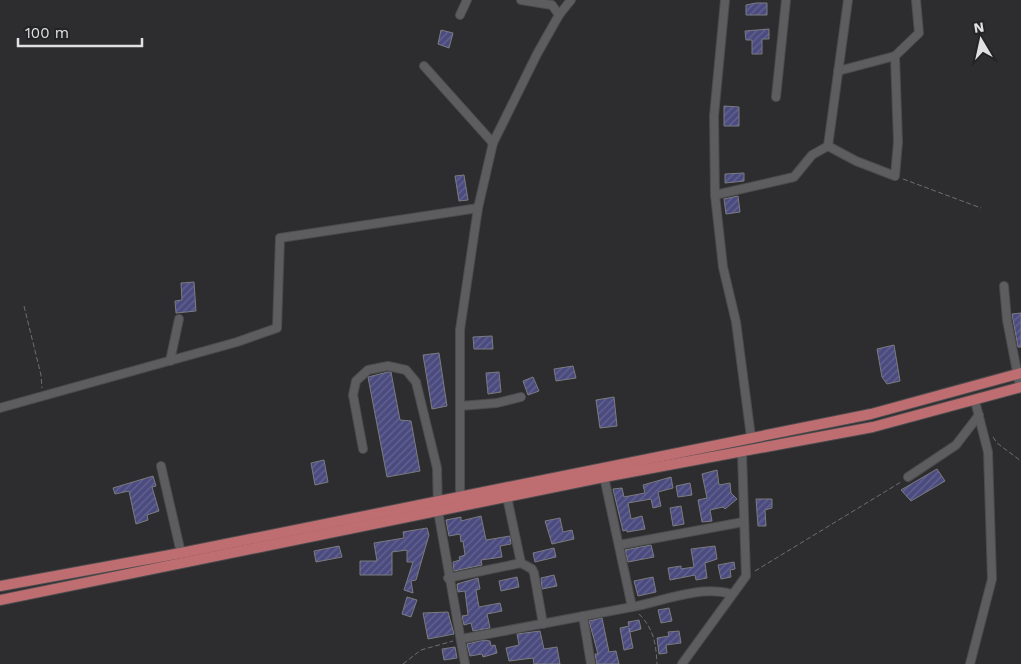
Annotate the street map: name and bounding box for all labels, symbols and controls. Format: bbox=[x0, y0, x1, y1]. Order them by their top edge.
scale bar bbox=[18, 15, 141, 47]
north arrow bbox=[956, 15, 1006, 65]
text: N bbox=[973, 18, 985, 36]
text: 100 m bbox=[25, 24, 69, 42]

